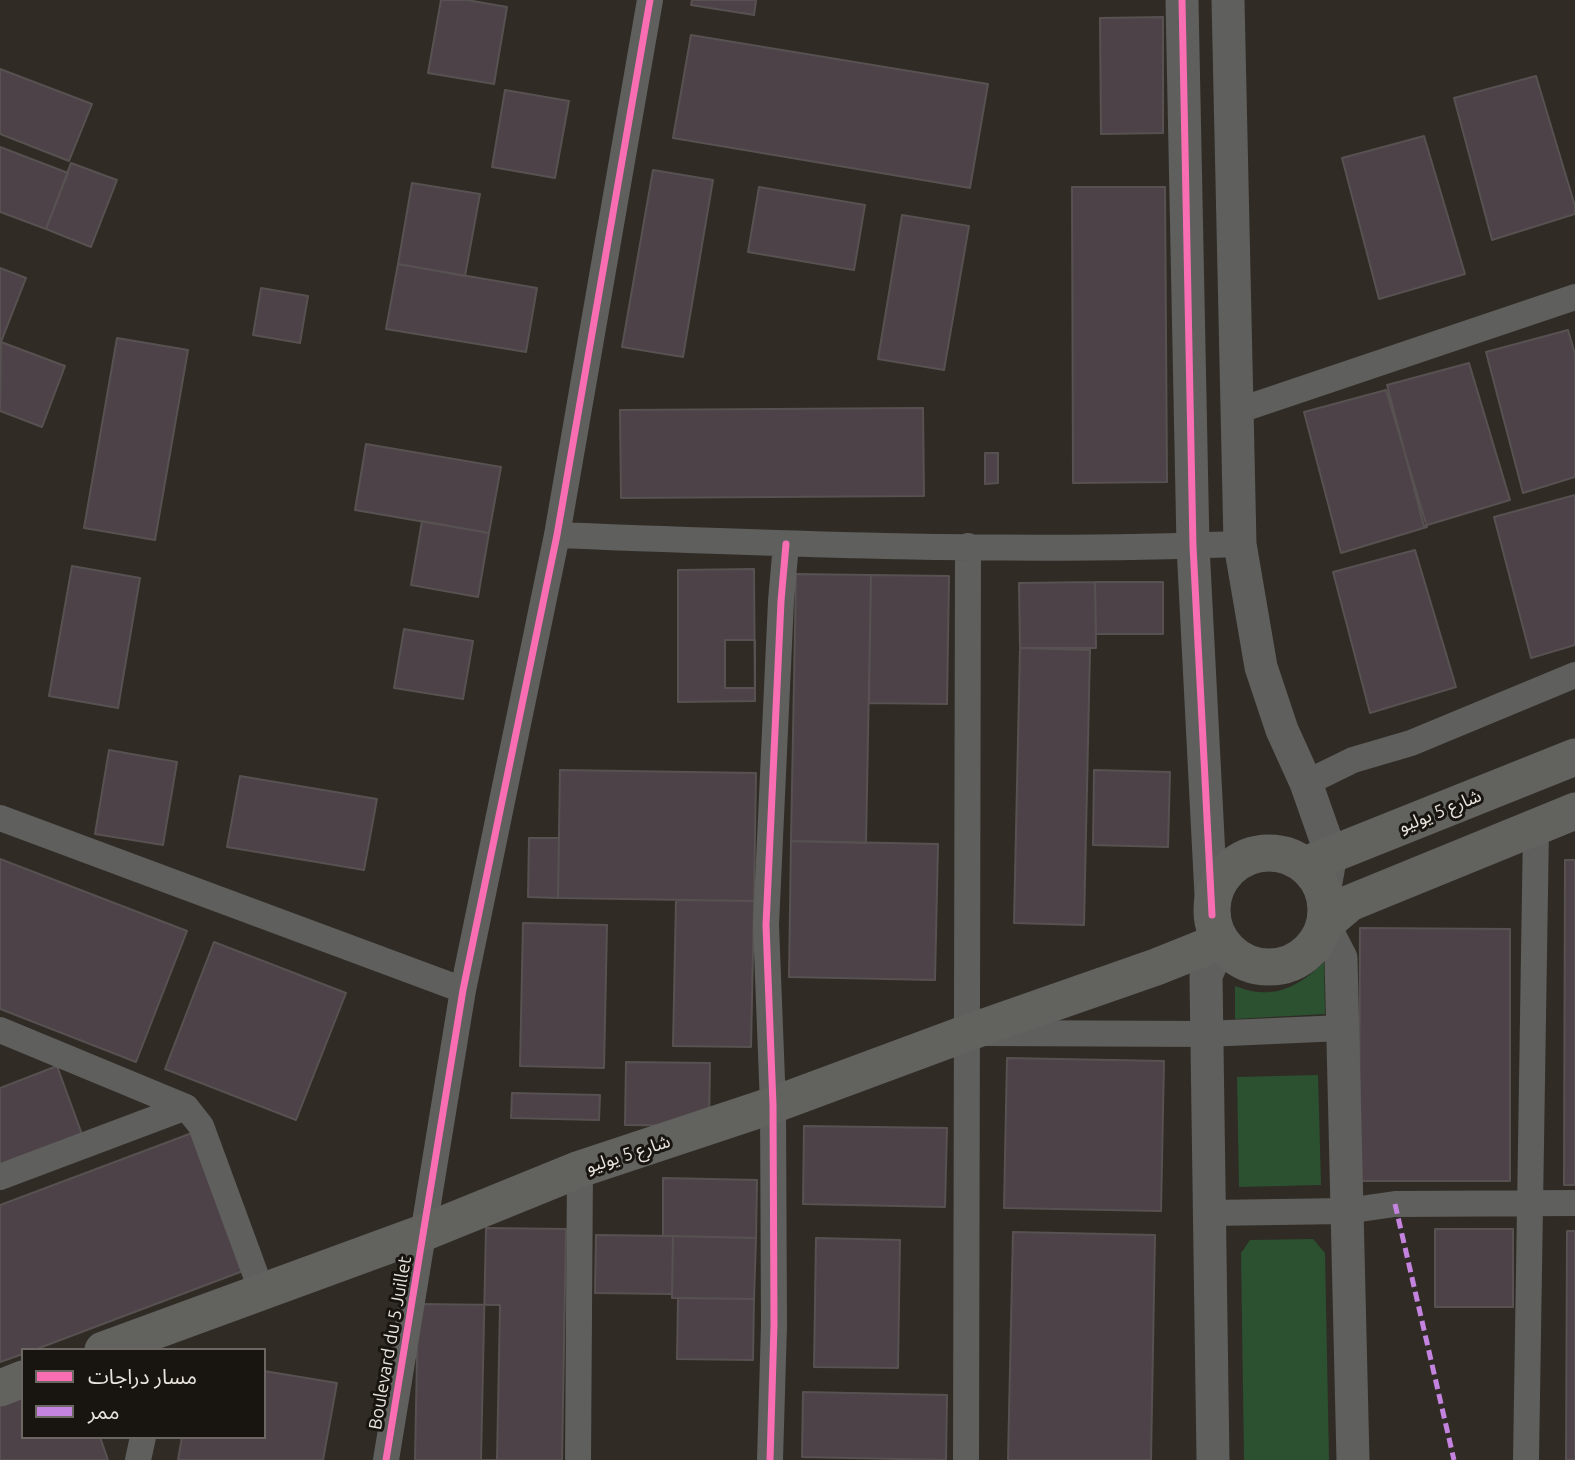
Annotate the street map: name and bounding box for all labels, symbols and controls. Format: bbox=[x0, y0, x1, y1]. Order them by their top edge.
street label: شارع 5 يوليو bbox=[1396, 785, 1484, 837]
street label: شارع 5 يوليو bbox=[583, 1130, 673, 1178]
street label: Boulevard du 5 Juillet bbox=[364, 1255, 416, 1431]
legend bbox=[21, 1348, 266, 1439]
text: مسار دراجات bbox=[88, 1364, 197, 1388]
text: ممر bbox=[88, 1399, 119, 1423]

